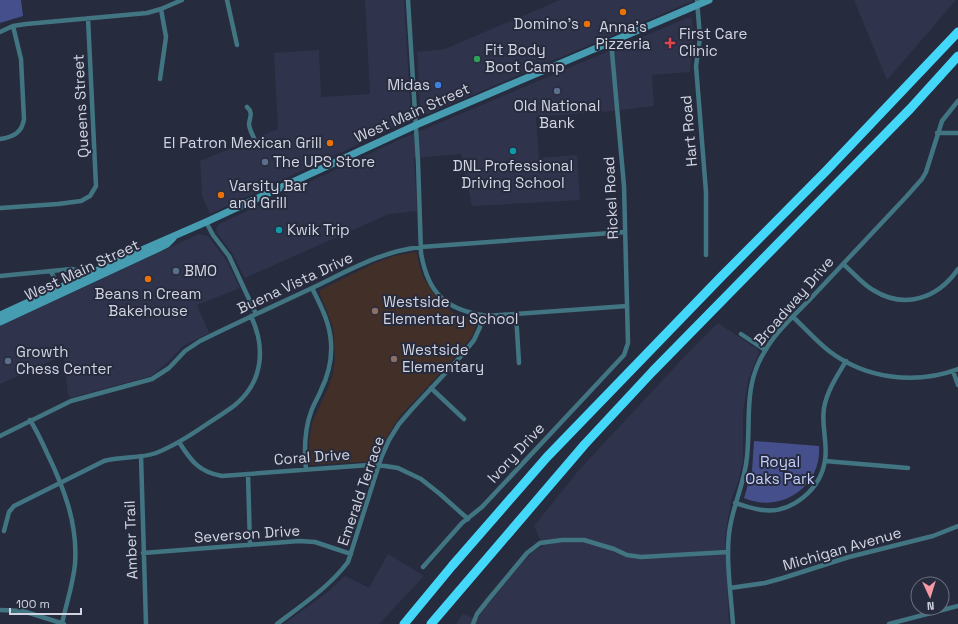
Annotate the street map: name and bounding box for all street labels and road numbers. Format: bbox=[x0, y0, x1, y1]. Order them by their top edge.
street label: Queens Street bbox=[68, 54, 93, 158]
street label: West Main Street bbox=[351, 79, 473, 147]
street label: Hart Road bbox=[676, 95, 701, 168]
street label: Rickel Road bbox=[599, 156, 622, 240]
street label: West Main Street bbox=[21, 235, 142, 304]
street label: Buena Vista Drive bbox=[234, 247, 356, 318]
street label: Broadway Drive bbox=[750, 252, 838, 349]
street label: Ivory Drive bbox=[483, 419, 548, 487]
street label: Emerald Terrace bbox=[333, 433, 388, 548]
street label: Coral Drive bbox=[273, 444, 351, 469]
street label: Amber Trail bbox=[120, 500, 141, 580]
street label: Severson Drive bbox=[193, 520, 301, 547]
street label: Michigan Avenue bbox=[780, 522, 904, 575]

